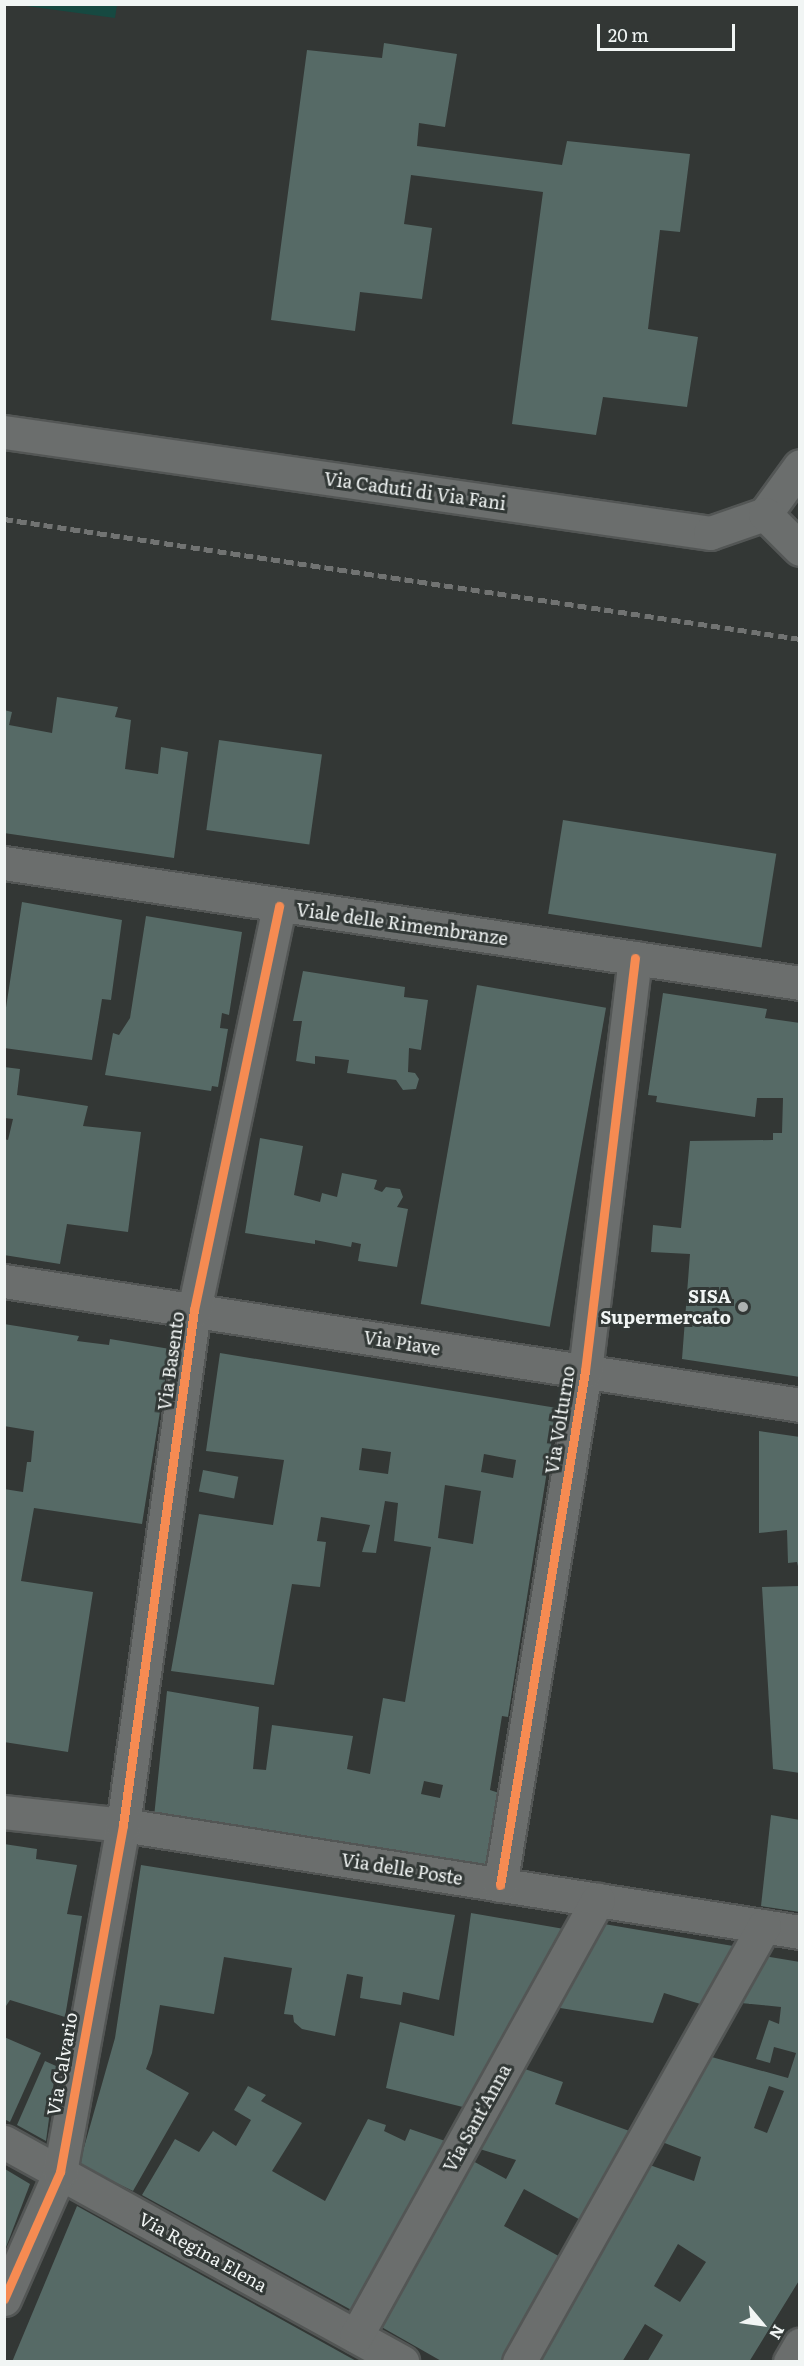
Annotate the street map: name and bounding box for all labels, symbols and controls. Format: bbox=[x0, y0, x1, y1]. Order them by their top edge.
scale bar bbox=[600, 12, 738, 50]
text: 20 m bbox=[608, 21, 649, 48]
street label: Via Caduti di Via Fani bbox=[323, 468, 507, 514]
street label: Viale delle Rimembranze bbox=[295, 898, 509, 950]
place label: SISA Supermercato bbox=[600, 1286, 731, 1328]
marker: SISA Supermercato bbox=[736, 1300, 750, 1314]
street label: Via Basento bbox=[153, 1310, 189, 1412]
street label: Via Piave bbox=[362, 1326, 442, 1360]
street label: Via Volturno bbox=[541, 1364, 579, 1476]
street label: Via delle Poste bbox=[340, 1849, 464, 1889]
street label: Via Calvario bbox=[42, 2011, 82, 2117]
street label: Via Sant'Anna bbox=[438, 2060, 516, 2176]
street label: Via Regina Elena bbox=[135, 2208, 271, 2296]
north arrow bbox=[732, 2294, 792, 2354]
text: N bbox=[764, 2321, 791, 2344]

